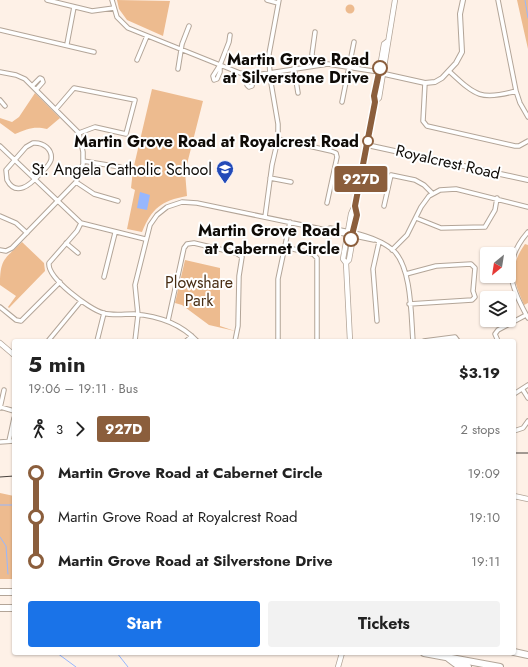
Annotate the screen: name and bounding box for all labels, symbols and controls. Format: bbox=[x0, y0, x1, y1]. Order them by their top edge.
place label: Martin Grove Road at Silverstone Drive bbox=[223, 48, 369, 89]
marker: Martin Grove Road at Silverstone Drive bbox=[372, 60, 388, 76]
place label: Martin Grove Road at Royalcrest Road bbox=[74, 130, 359, 153]
marker: Martin Grove Road at Royalcrest Road bbox=[362, 135, 374, 147]
street label: Royalcrest Road bbox=[393, 139, 503, 185]
place label: St. Angela Catholic School bbox=[31, 158, 212, 181]
school or university icon: St. Angela Catholic School bbox=[215, 159, 235, 184]
line badge: 927D bbox=[333, 166, 389, 192]
text: 927D bbox=[342, 169, 380, 189]
place label: Martin Grove Road at Cabernet Circle bbox=[198, 219, 340, 260]
marker: Martin Grove Road at Cabernet Circle bbox=[343, 231, 359, 247]
north arrow bbox=[480, 247, 516, 283]
map controls bbox=[480, 247, 516, 327]
park label: Plowshare Park bbox=[165, 271, 233, 312]
button: layers bbox=[480, 291, 516, 327]
text: 5 min bbox=[28, 348, 86, 380]
text: $3.19 bbox=[459, 362, 500, 384]
text: 19:06 – 19:11 · Bus bbox=[28, 379, 138, 398]
icon: walk bbox=[28, 418, 50, 440]
icon: forward bbox=[69, 418, 91, 440]
text: 927D bbox=[105, 419, 142, 439]
text: 3 bbox=[56, 420, 63, 439]
text: 2 stops bbox=[461, 420, 500, 439]
text: Martin Grove Road at Cabernet Circle bbox=[58, 462, 323, 484]
text: 19:09 bbox=[467, 464, 500, 483]
text: Martin Grove Road at Royalcrest Road bbox=[58, 506, 298, 528]
text: 19:10 bbox=[469, 508, 500, 527]
text: Martin Grove Road at Silverstone Drive bbox=[58, 550, 333, 572]
text: 19:11 bbox=[471, 552, 500, 571]
button: Start bbox=[28, 601, 260, 647]
button: Tickets bbox=[268, 601, 500, 647]

